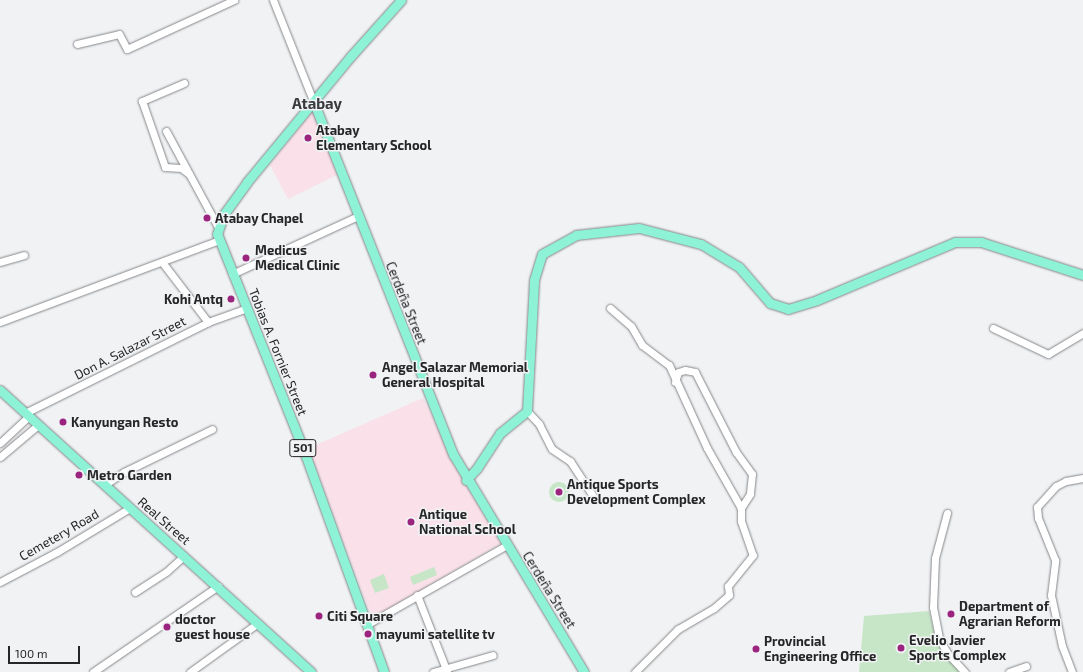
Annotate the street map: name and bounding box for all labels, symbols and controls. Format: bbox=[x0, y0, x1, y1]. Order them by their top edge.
district label: Atabay bbox=[292, 95, 342, 113]
place label: Atabay Elementary School bbox=[316, 123, 432, 154]
marker: Atabay Elementary School bbox=[303, 133, 313, 143]
place label: Atabay Chapel bbox=[215, 210, 304, 226]
marker: Atabay Chapel bbox=[202, 213, 212, 223]
place label: Medicus Medical Clinic bbox=[255, 243, 340, 274]
marker: Medicus Medical Clinic bbox=[240, 252, 252, 264]
street label: Cerdeña Street bbox=[382, 259, 430, 347]
street label: Tobias A. Fornier Street bbox=[245, 286, 311, 418]
place label: Kohi Antq bbox=[164, 291, 223, 307]
marker: Kohi Antq bbox=[226, 294, 236, 304]
street label: Don A. Salazar Street bbox=[71, 313, 189, 383]
place label: Angel Salazar Memorial General Hospital bbox=[382, 360, 529, 391]
marker: Angel Salazar Memorial General Hospital bbox=[367, 369, 379, 381]
place label: Kanyungan Resto bbox=[71, 414, 178, 430]
marker: Kanyungan Resto bbox=[58, 417, 68, 427]
road number: 501 bbox=[289, 438, 317, 458]
place label: Metro Garden bbox=[87, 467, 172, 483]
marker: Metro Garden bbox=[74, 470, 84, 480]
place label: Antique Sports Development Complex bbox=[567, 477, 706, 508]
marker: Antique Sports Development Complex bbox=[554, 487, 564, 497]
street label: Real Street bbox=[134, 494, 194, 548]
street label: Cemetery Road bbox=[16, 506, 102, 564]
place label: Antique National School bbox=[419, 507, 516, 538]
marker: Antique National School bbox=[406, 517, 416, 527]
street label: Cerdeña Street bbox=[519, 549, 579, 631]
place label: Department of Agrarian Reform bbox=[959, 599, 1061, 630]
place label: Citi Square bbox=[327, 608, 393, 624]
marker: Department of Agrarian Reform bbox=[946, 609, 956, 619]
marker: Citi Square bbox=[314, 611, 324, 621]
place label: doctor guest house bbox=[175, 612, 250, 643]
marker: doctor guest house bbox=[162, 622, 172, 632]
place label: mayumi satellite tv bbox=[376, 626, 495, 642]
marker: mayumi satellite tv bbox=[363, 629, 373, 639]
place label: Evelio Javier Sports Complex bbox=[909, 633, 1006, 664]
place label: Provincial Engineering Office bbox=[764, 634, 876, 665]
scale bar bbox=[10, 638, 82, 664]
marker: Evelio Javier Sports Complex bbox=[896, 643, 906, 653]
marker: Provincial Engineering Office bbox=[751, 644, 761, 654]
text: 100 m bbox=[15, 646, 47, 660]

